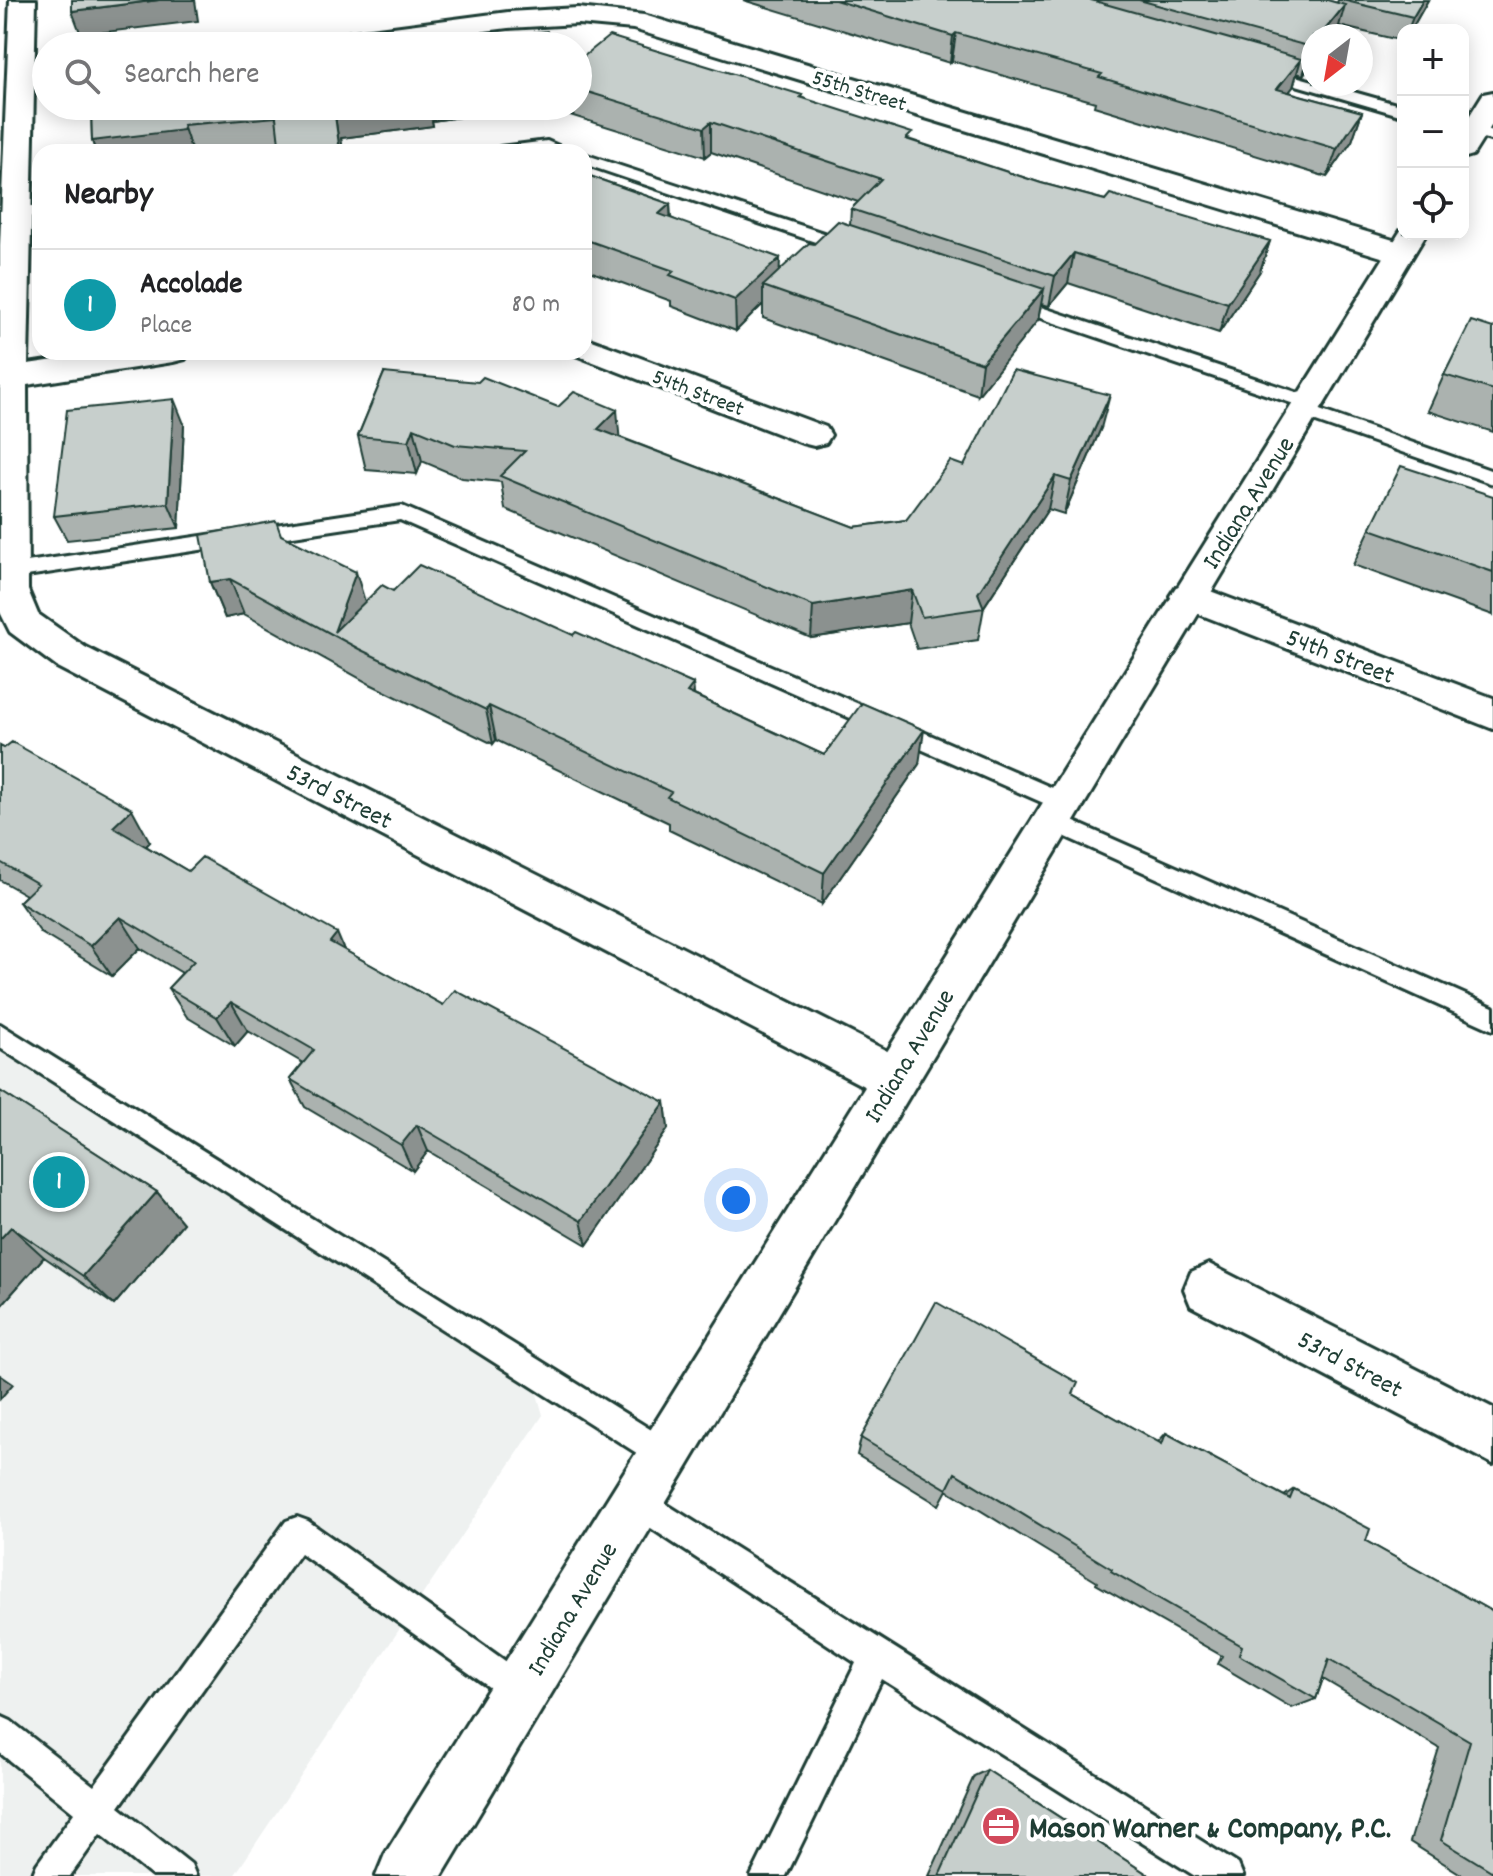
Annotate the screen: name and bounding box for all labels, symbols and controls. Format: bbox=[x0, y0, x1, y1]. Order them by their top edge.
north arrow bbox=[1301, 24, 1373, 96]
map controls bbox=[1397, 24, 1469, 240]
button: + bbox=[1397, 24, 1469, 96]
search box bbox=[32, 32, 592, 120]
icon: search bbox=[60, 54, 104, 98]
text: Search here bbox=[124, 55, 260, 98]
street label: 55th Street bbox=[808, 63, 910, 121]
button: − bbox=[1397, 96, 1469, 168]
button: locate bbox=[1397, 168, 1469, 240]
text: Nearby bbox=[64, 172, 153, 221]
text: Accolade bbox=[140, 265, 242, 308]
text: 1 bbox=[87, 287, 93, 324]
text: 80 m bbox=[512, 287, 560, 324]
text: Place bbox=[140, 308, 192, 345]
street label: 54th Street bbox=[647, 363, 748, 426]
street label: Indiana Avenue bbox=[1194, 430, 1306, 577]
street label: 54th Street bbox=[1280, 621, 1400, 696]
street label: 53rd Street bbox=[279, 756, 398, 841]
street label: Indiana Avenue bbox=[856, 983, 966, 1131]
pin: 1 bbox=[33, 1152, 85, 1212]
your location bbox=[716, 1180, 756, 1220]
street label: 53rd Street bbox=[1290, 1323, 1409, 1410]
street label: Indiana Avenue bbox=[519, 1536, 629, 1684]
office icon: Mason Warner & Company, P.C. bbox=[980, 1805, 1022, 1847]
place label: Mason Warner & Company, P.C. bbox=[1029, 1808, 1391, 1854]

